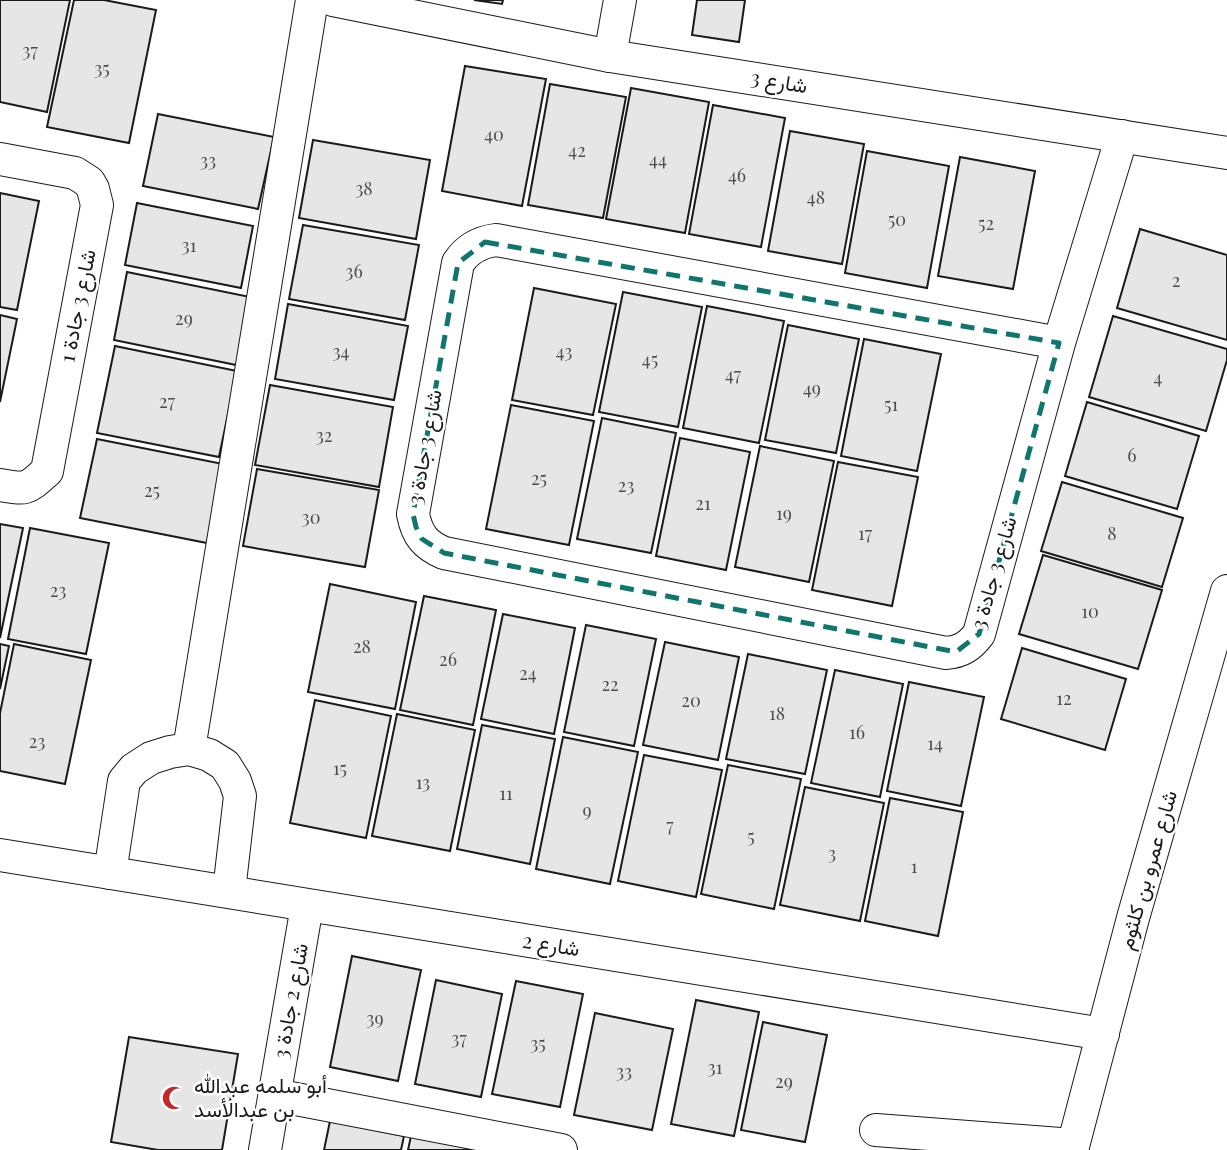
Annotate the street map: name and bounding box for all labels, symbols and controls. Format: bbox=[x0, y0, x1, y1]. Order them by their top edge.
house number: 37 bbox=[22, 38, 38, 62]
house number: 35 bbox=[94, 56, 110, 80]
street label: شارع 3 bbox=[749, 62, 810, 100]
house number: 40 bbox=[484, 122, 504, 146]
house number: 42 bbox=[568, 138, 586, 162]
house number: 44 bbox=[649, 147, 667, 171]
house number: 33 bbox=[200, 148, 216, 172]
house number: 46 bbox=[728, 163, 746, 187]
house number: 38 bbox=[355, 176, 373, 200]
house number: 48 bbox=[807, 185, 825, 209]
house number: 50 bbox=[888, 207, 906, 231]
house number: 52 bbox=[978, 211, 994, 235]
house number: 31 bbox=[182, 233, 197, 257]
street label: شارع 3 جادة 1 bbox=[51, 247, 103, 365]
house number: 36 bbox=[345, 259, 363, 283]
house number: 2 bbox=[1172, 268, 1180, 292]
house number: 29 bbox=[175, 306, 193, 330]
house number: 34 bbox=[332, 339, 350, 363]
house number: 43 bbox=[556, 339, 572, 363]
house number: 45 bbox=[642, 347, 658, 371]
house number: 47 bbox=[725, 362, 742, 386]
house number: 4 bbox=[1154, 365, 1163, 389]
house number: 49 bbox=[803, 376, 821, 400]
street label: شارع 3 جادة 3 bbox=[399, 387, 449, 507]
house number: 27 bbox=[159, 389, 176, 413]
house number: 51 bbox=[884, 392, 898, 416]
house number: 32 bbox=[316, 423, 332, 447]
house number: 6 bbox=[1127, 443, 1137, 467]
house number: 25 bbox=[531, 466, 547, 490]
house number: 23 bbox=[618, 473, 634, 497]
house number: 25 bbox=[144, 478, 160, 502]
house number: 21 bbox=[695, 491, 711, 515]
house number: 19 bbox=[776, 501, 792, 525]
house number: 30 bbox=[302, 505, 320, 529]
street label: شارع 3 جادة 3 bbox=[963, 513, 1023, 633]
house number: 17 bbox=[858, 521, 873, 545]
house number: 8 bbox=[1107, 521, 1117, 545]
house number: 23 bbox=[50, 578, 66, 602]
house number: 10 bbox=[1081, 599, 1099, 623]
house number: 28 bbox=[353, 634, 371, 658]
house number: 26 bbox=[439, 647, 457, 671]
house number: 24 bbox=[519, 661, 537, 685]
house number: 22 bbox=[601, 672, 619, 696]
house number: 12 bbox=[1056, 686, 1072, 710]
house number: 20 bbox=[681, 688, 701, 712]
house number: 18 bbox=[769, 701, 785, 725]
house number: 16 bbox=[849, 720, 865, 744]
house number: 23 bbox=[29, 729, 45, 753]
house number: 14 bbox=[927, 731, 943, 755]
house number: 15 bbox=[333, 756, 347, 780]
house number: 13 bbox=[416, 770, 430, 794]
house number: 11 bbox=[499, 781, 513, 805]
street label: شارع عمرو بن كلثوم bbox=[1110, 786, 1184, 953]
house number: 9 bbox=[582, 798, 592, 822]
house number: 7 bbox=[666, 813, 674, 837]
house number: 5 bbox=[747, 824, 755, 848]
house number: 3 bbox=[828, 841, 836, 865]
house number: 1 bbox=[911, 854, 918, 878]
street label: شارع 2 bbox=[520, 925, 582, 963]
street label: شارع 2 جادة 3 bbox=[265, 941, 315, 1061]
house number: 39 bbox=[366, 1006, 384, 1030]
house number: 37 bbox=[451, 1026, 467, 1050]
house number: 35 bbox=[530, 1031, 546, 1055]
house number: 31 bbox=[708, 1055, 723, 1079]
house number: 33 bbox=[616, 1059, 632, 1083]
house number: 29 bbox=[775, 1069, 793, 1093]
place label: أبو سلمه عبدالله بن عبدالأسد bbox=[194, 1070, 327, 1122]
mosque icon: أبو سلمه عبدالله بن عبدالأسد bbox=[160, 1084, 188, 1112]

